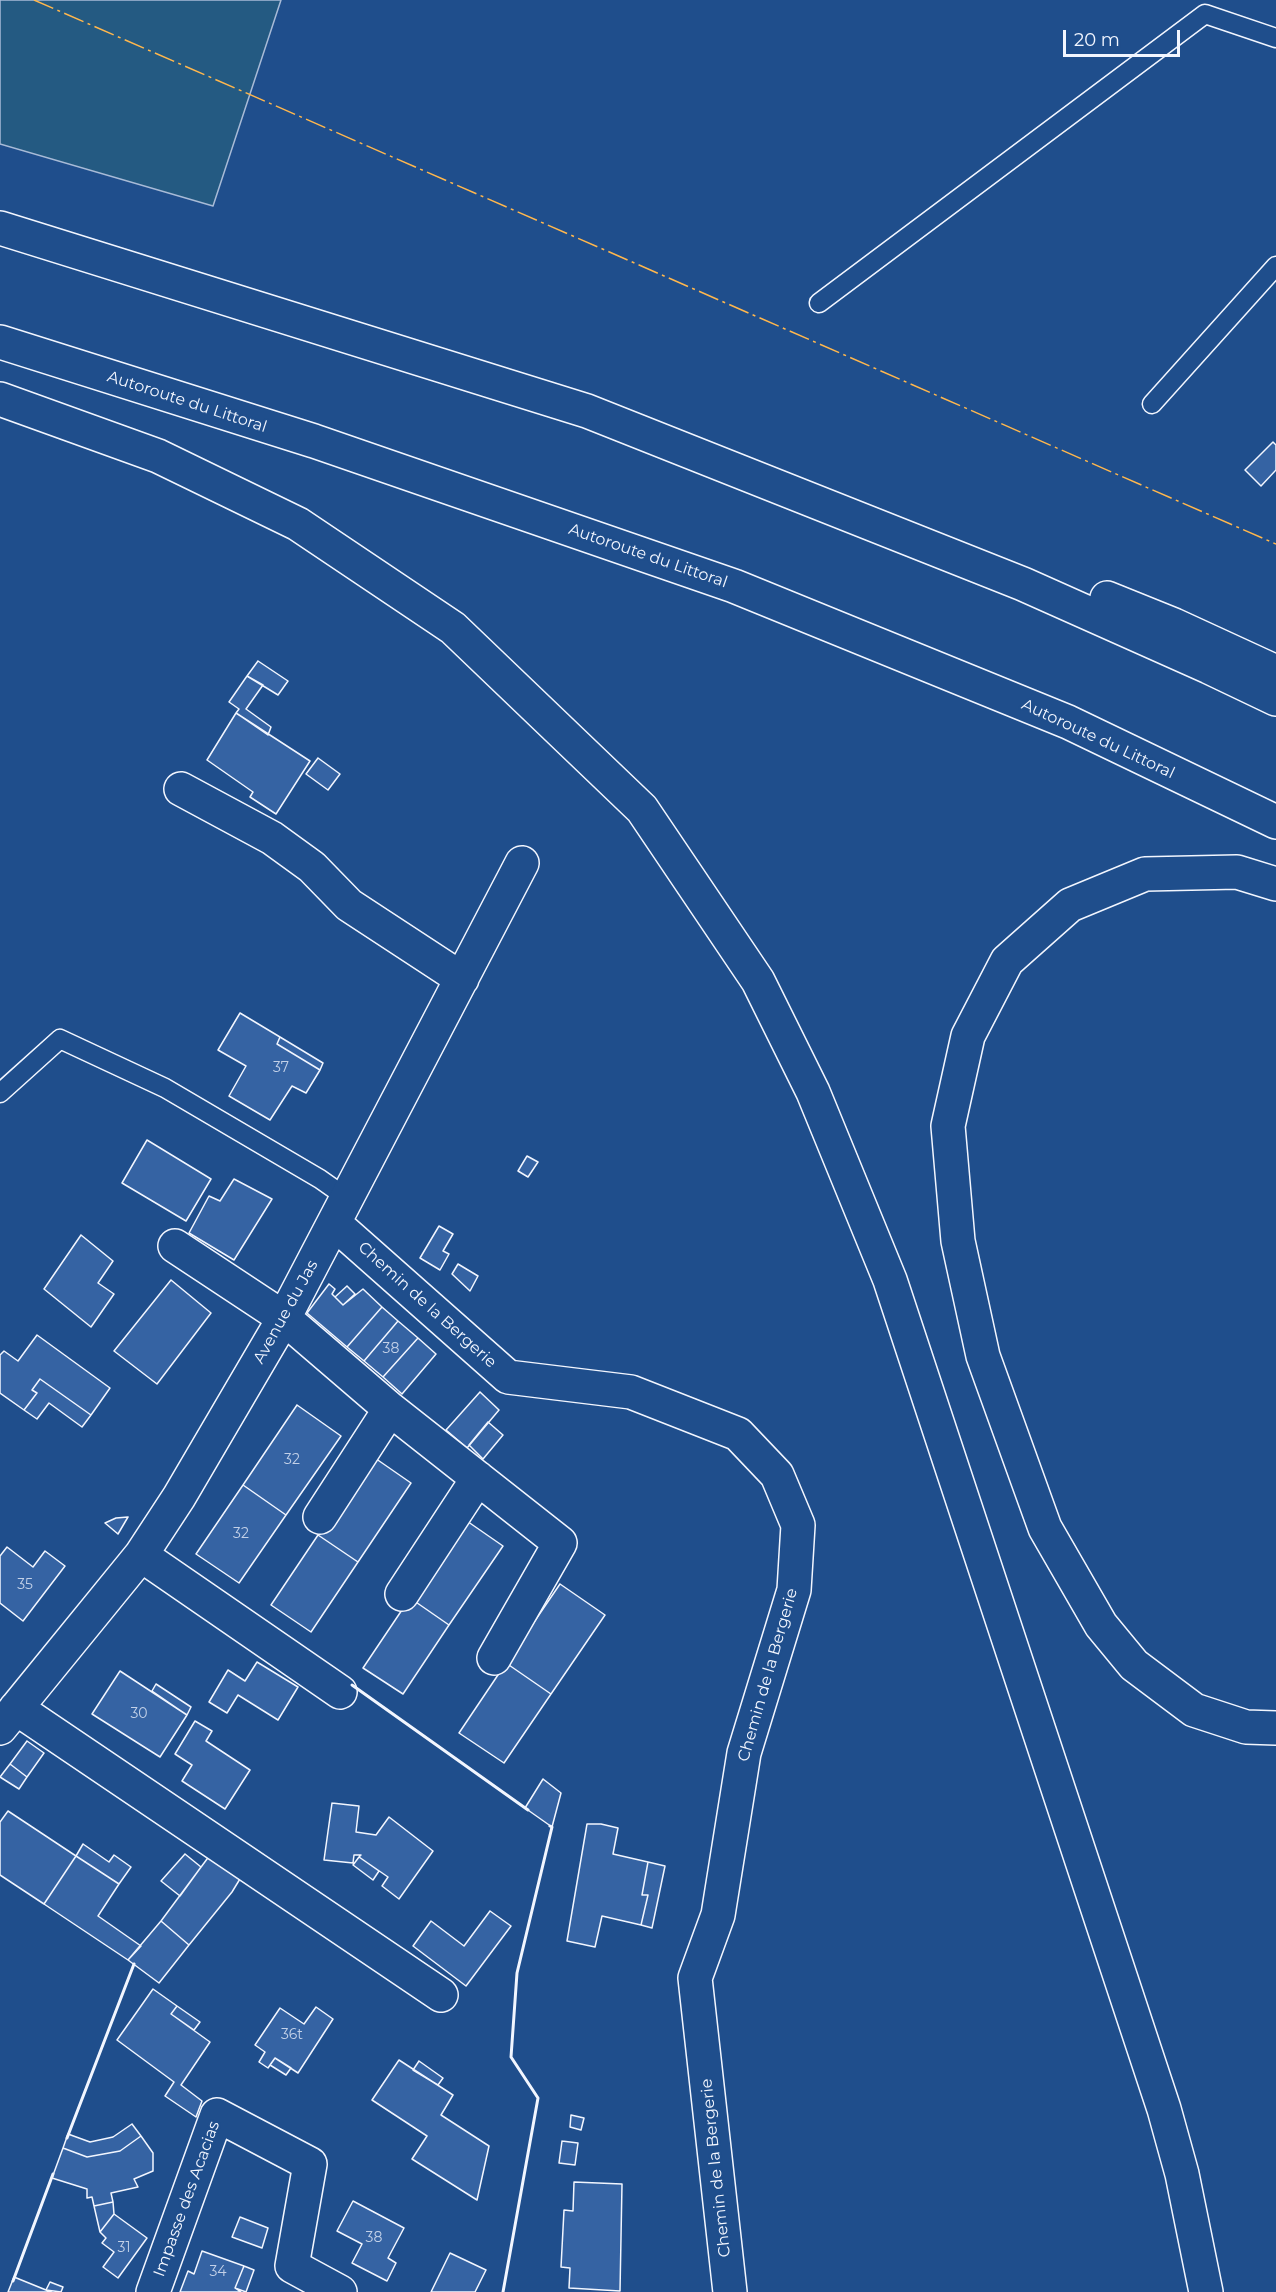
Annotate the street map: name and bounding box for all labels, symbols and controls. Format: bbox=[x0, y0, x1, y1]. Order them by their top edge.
scale bar bbox=[1066, 18, 1183, 56]
text: 20 m bbox=[1074, 29, 1120, 51]
street label: Autoroute du Littoral bbox=[105, 367, 269, 437]
street label: Autoroute du Littoral bbox=[566, 520, 730, 592]
street label: Autoroute du Littoral bbox=[1018, 695, 1178, 783]
house number: 37 bbox=[273, 1060, 289, 1076]
street label: Chemin de la Bergerie bbox=[354, 1238, 500, 1372]
street label: Avenue du Jas bbox=[250, 1257, 322, 1367]
house number: 38 bbox=[383, 1341, 399, 1357]
house number: 32 bbox=[284, 1452, 300, 1468]
house number: 32 bbox=[233, 1526, 249, 1542]
house number: 35 bbox=[17, 1577, 33, 1593]
street label: Chemin de la Bergerie bbox=[734, 1586, 802, 1764]
house number: 30 bbox=[130, 1706, 148, 1722]
house number: 36t bbox=[281, 2027, 303, 2043]
street label: Chemin de la Bergerie bbox=[697, 2078, 735, 2258]
street label: Impasse des Acacias bbox=[150, 2119, 224, 2279]
house number: 38 bbox=[366, 2230, 382, 2246]
house number: 31 bbox=[118, 2240, 130, 2256]
house number: 34 bbox=[209, 2264, 227, 2280]

